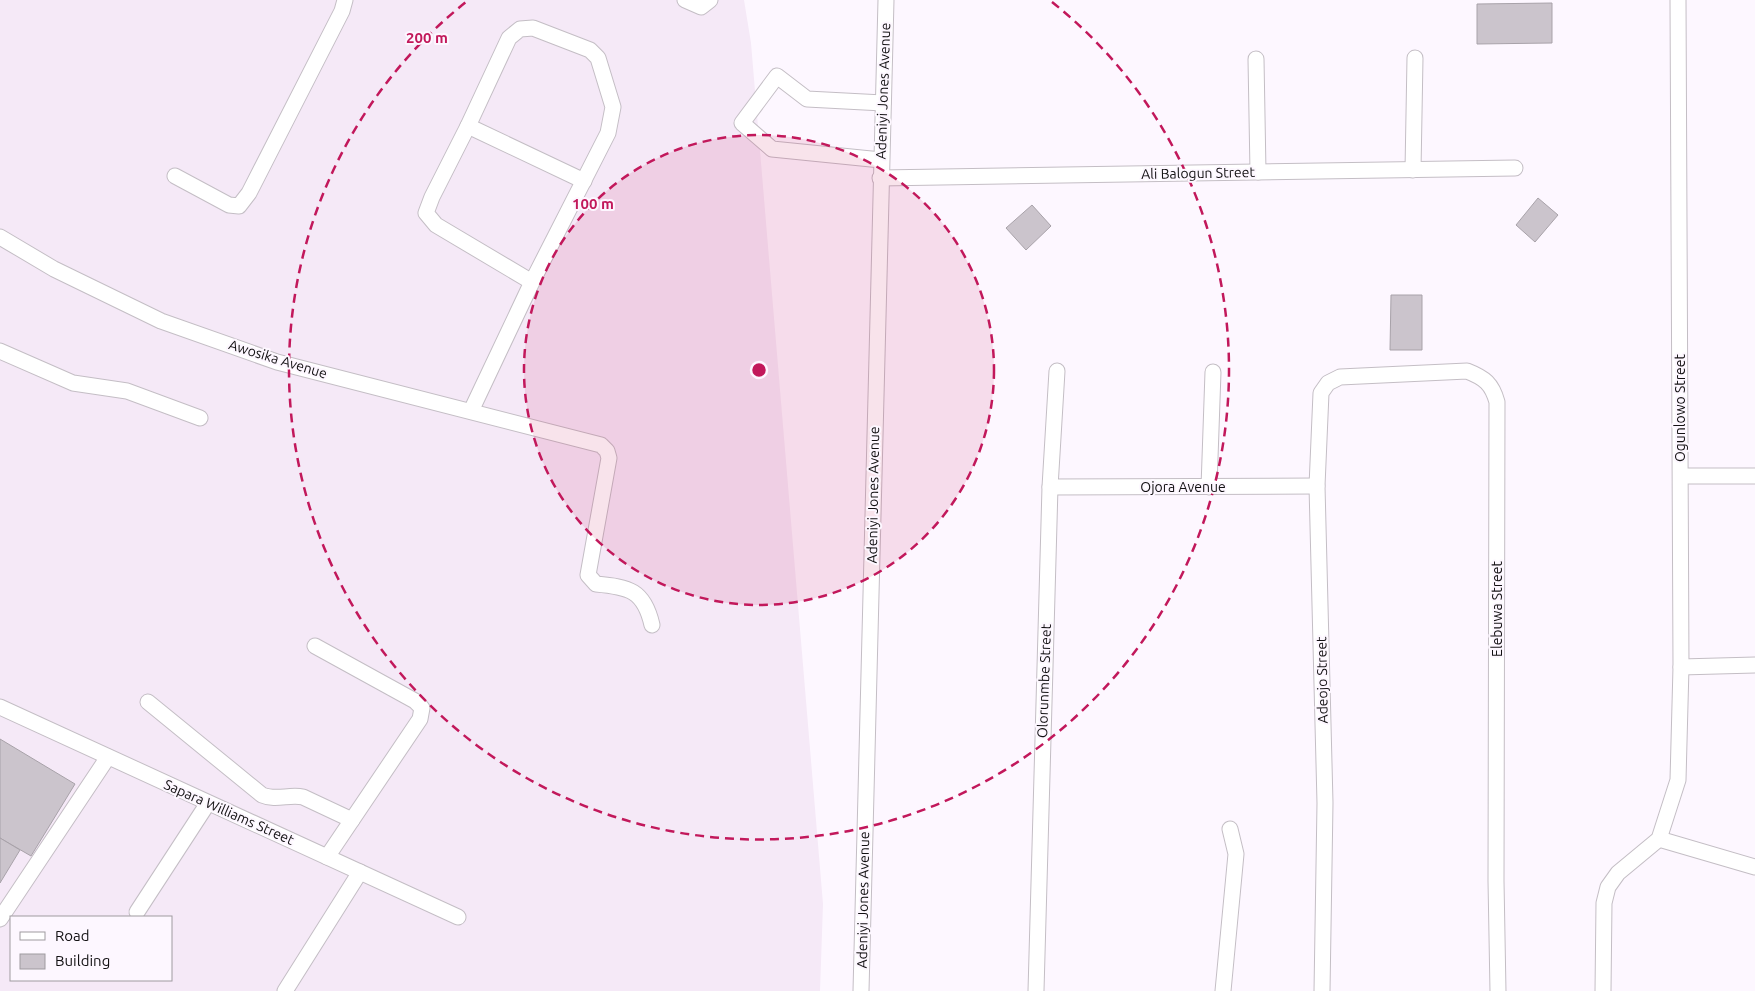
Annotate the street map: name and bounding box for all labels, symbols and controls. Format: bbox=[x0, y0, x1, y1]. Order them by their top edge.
street label: Adeniyi Jones Avenue bbox=[873, 22, 893, 160]
text: 200 m bbox=[406, 29, 448, 46]
street label: Ali Balogun Street bbox=[1141, 164, 1255, 182]
text: 100 m bbox=[572, 195, 614, 212]
street label: Awosika Avenue bbox=[227, 336, 329, 382]
street label: Ogunlowo Street bbox=[1672, 353, 1688, 462]
centre of rings bbox=[750, 361, 768, 379]
street label: Adeniyi Jones Avenue bbox=[864, 426, 882, 564]
street label: Ojora Avenue bbox=[1140, 479, 1226, 495]
street label: Elebuwa Street bbox=[1489, 561, 1505, 657]
street label: Olorunmbe Street bbox=[1034, 623, 1054, 738]
street label: Adeojo Street bbox=[1313, 636, 1331, 724]
street label: Sapara Williams Street bbox=[161, 776, 297, 848]
street label: Adeniyi Jones Avenue bbox=[854, 831, 872, 969]
legend bbox=[10, 916, 172, 981]
text: Road bbox=[55, 927, 90, 944]
text: Building bbox=[55, 952, 110, 969]

